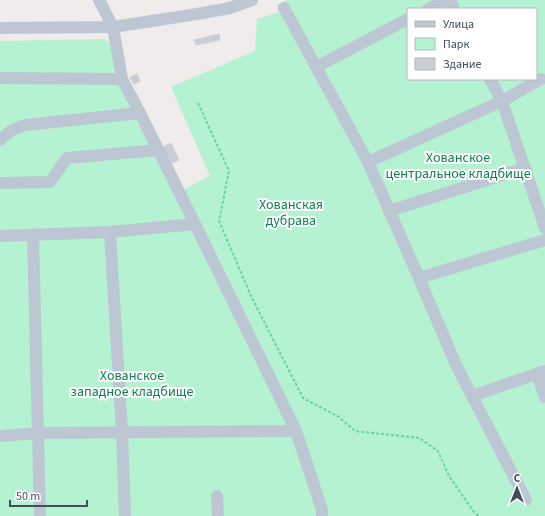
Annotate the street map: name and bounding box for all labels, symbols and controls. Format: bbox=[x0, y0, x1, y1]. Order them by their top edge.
legend bbox=[407, 8, 537, 80]
text: Улица bbox=[443, 16, 474, 33]
text: Парк bbox=[443, 36, 469, 53]
text: Здание bbox=[443, 56, 482, 73]
park label: Хованское центральное кладбище bbox=[385, 148, 531, 184]
park label: Хованская дубрава bbox=[259, 195, 323, 231]
park label: Хованское западное кладбище bbox=[71, 366, 194, 402]
north arrow bbox=[497, 468, 537, 508]
text: С bbox=[514, 471, 521, 486]
scale bar bbox=[10, 482, 87, 508]
text: 50 m bbox=[16, 488, 40, 505]

